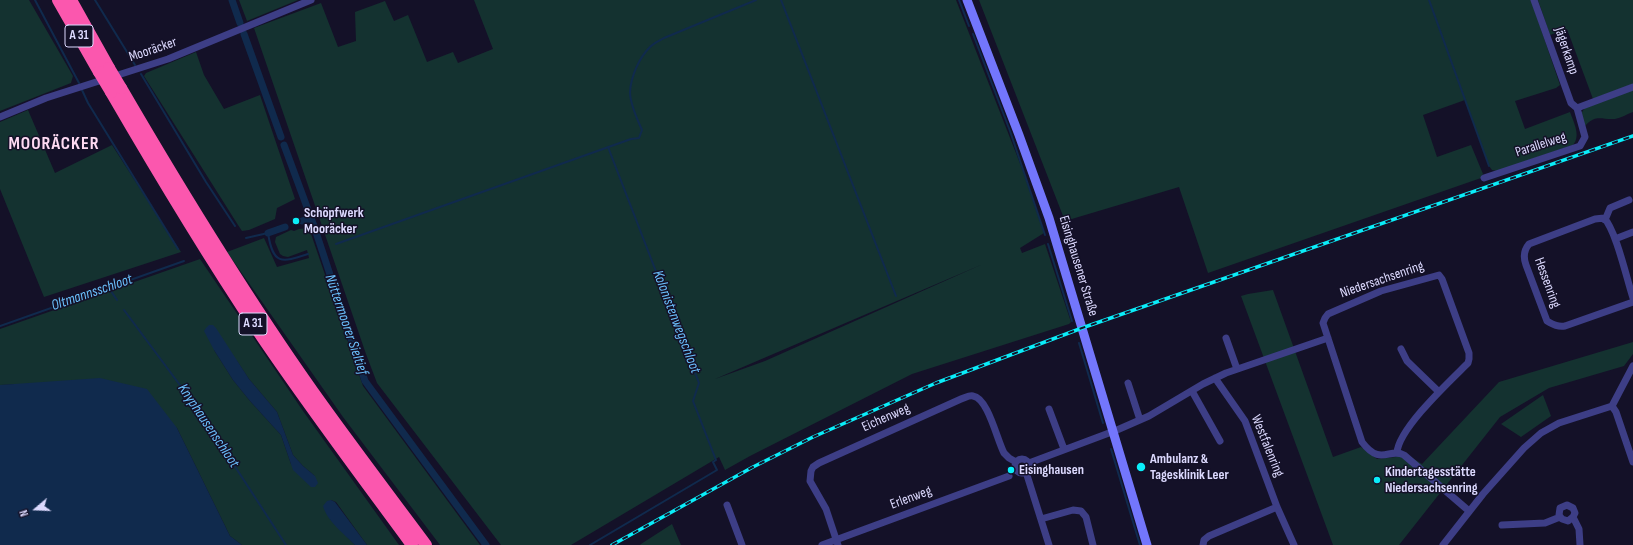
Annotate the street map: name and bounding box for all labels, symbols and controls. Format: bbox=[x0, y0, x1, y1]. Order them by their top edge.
road number: A 31 bbox=[65, 25, 93, 47]
street label: Jägerkamp bbox=[1550, 25, 1582, 77]
street label: Mooräcker bbox=[127, 34, 179, 66]
street label: Parallelweg bbox=[1513, 129, 1569, 161]
district label: MOORÄCKER bbox=[8, 133, 100, 155]
place label: Schöpfwerk Mooräcker bbox=[304, 205, 364, 238]
street label: Eisinghausener Straße bbox=[1055, 214, 1101, 318]
marker: Schöpfwerk Mooräcker bbox=[291, 216, 301, 226]
street label: Hessenring bbox=[1530, 255, 1564, 311]
street label: Niedersachsenring bbox=[1338, 258, 1426, 302]
water label: Kolonistenwegschloot bbox=[648, 268, 704, 376]
water label: Oltmannsschloot bbox=[49, 271, 135, 315]
water label: Nüttermoorer Sieltief bbox=[320, 272, 372, 378]
road number: A 31 bbox=[239, 313, 267, 335]
water label: Knyphausenschloot bbox=[173, 381, 243, 471]
street label: Eichenweg bbox=[859, 400, 913, 436]
street label: Westfalenring bbox=[1247, 412, 1287, 480]
place label: Ambulanz & Tagesklinik Leer bbox=[1150, 451, 1229, 484]
marker: Ambulanz & Tagesklinik Leer bbox=[1135, 461, 1147, 473]
place label: Eisinghausen bbox=[1019, 462, 1084, 478]
place label: Kindertagesstätte Niedersachsenring bbox=[1385, 464, 1478, 496]
marker: Eisinghausen bbox=[1006, 465, 1016, 475]
marker: Kindertagesstätte Niedersachsenring bbox=[1372, 475, 1382, 485]
street label: Erlenweg bbox=[888, 483, 934, 513]
north arrow bbox=[16, 489, 56, 529]
text: N bbox=[17, 508, 31, 518]

